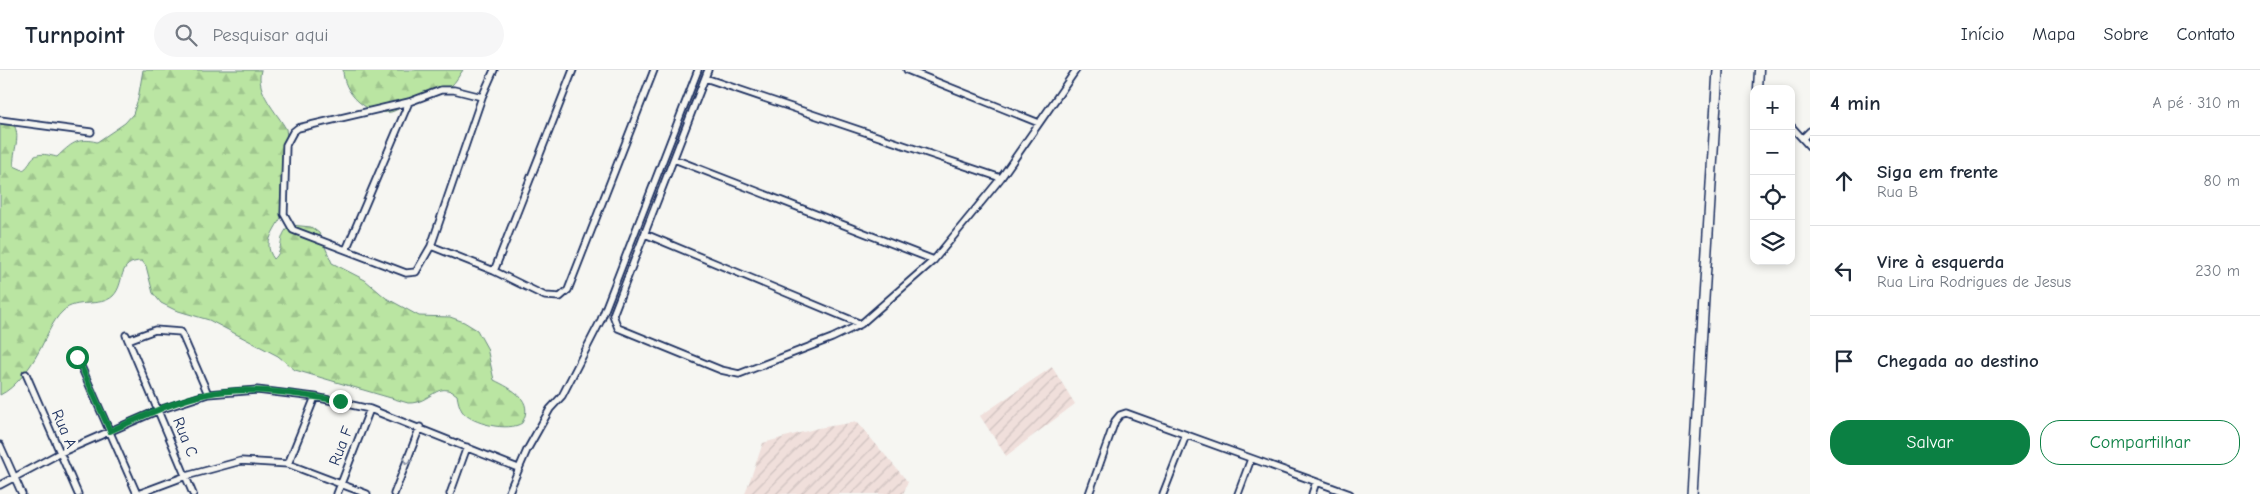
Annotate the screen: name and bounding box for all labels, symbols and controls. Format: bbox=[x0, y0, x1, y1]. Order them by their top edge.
search box bbox=[154, 12, 504, 57]
text: Turnpoint bbox=[25, 21, 124, 49]
icon: search bbox=[172, 21, 200, 49]
text: Pesquisar aqui bbox=[212, 24, 329, 46]
text: Início bbox=[1961, 24, 2004, 45]
text: Mapa bbox=[2032, 24, 2075, 45]
text: Sobre bbox=[2103, 24, 2148, 45]
text: Contato bbox=[2176, 24, 2235, 45]
map controls bbox=[1750, 85, 1795, 265]
button: + bbox=[1750, 85, 1795, 130]
text: 4 min bbox=[1830, 91, 1881, 115]
text: A pé · 310 m bbox=[2153, 94, 2240, 112]
button: − bbox=[1750, 130, 1795, 175]
text: Siga em frente bbox=[1877, 161, 1998, 183]
icon: ahead bbox=[1830, 167, 1858, 195]
text: 80 m bbox=[2203, 172, 2240, 190]
button: locate bbox=[1750, 175, 1795, 220]
text: Rua B bbox=[1877, 183, 1918, 201]
button: layers bbox=[1750, 220, 1795, 265]
text: Vire à esquerda bbox=[1877, 251, 2004, 273]
icon: left bbox=[1830, 257, 1858, 285]
text: 230 m bbox=[2195, 262, 2240, 280]
text: Rua Lira Rodrigues de Jesus bbox=[1877, 273, 2071, 291]
route start bbox=[66, 346, 89, 369]
icon: arrive bbox=[1830, 347, 1858, 375]
text: Chegada ao destino bbox=[1877, 350, 2039, 372]
route end bbox=[329, 390, 352, 413]
street label: Rua A bbox=[48, 407, 80, 451]
street label: Rua C bbox=[169, 415, 201, 460]
button: Salvar bbox=[1830, 420, 2030, 465]
button: Compartilhar bbox=[2040, 420, 2240, 465]
street label: Rua F bbox=[325, 423, 357, 468]
one-way arrow bbox=[403, 456, 413, 464]

